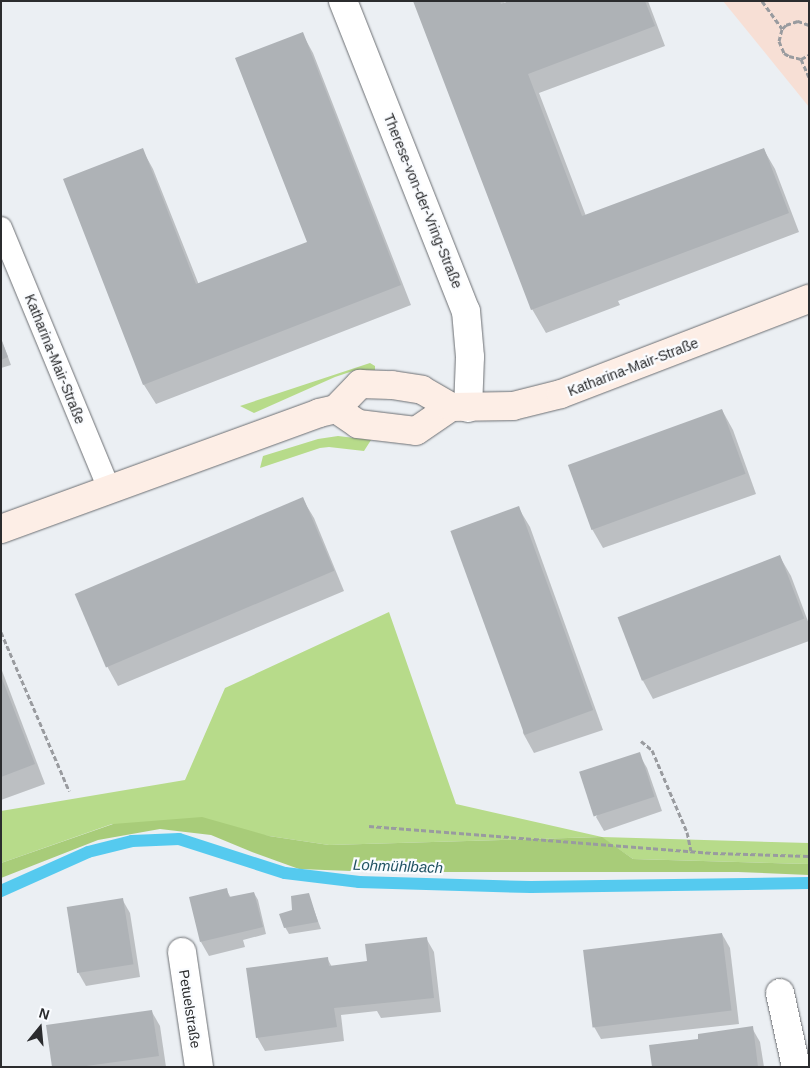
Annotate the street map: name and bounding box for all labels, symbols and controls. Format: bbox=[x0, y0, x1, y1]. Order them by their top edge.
street label: Therese-von-der-Vring-Straße bbox=[380, 111, 466, 291]
street label: Katharina-Mair-Straße bbox=[21, 292, 89, 426]
street label: Katharina-Mair-Straße bbox=[565, 334, 701, 400]
water label: Lohmühlbach bbox=[353, 855, 443, 877]
street label: Petuelstraße bbox=[175, 968, 205, 1050]
north arrow bbox=[15, 1003, 65, 1053]
text: N bbox=[37, 1005, 52, 1023]

